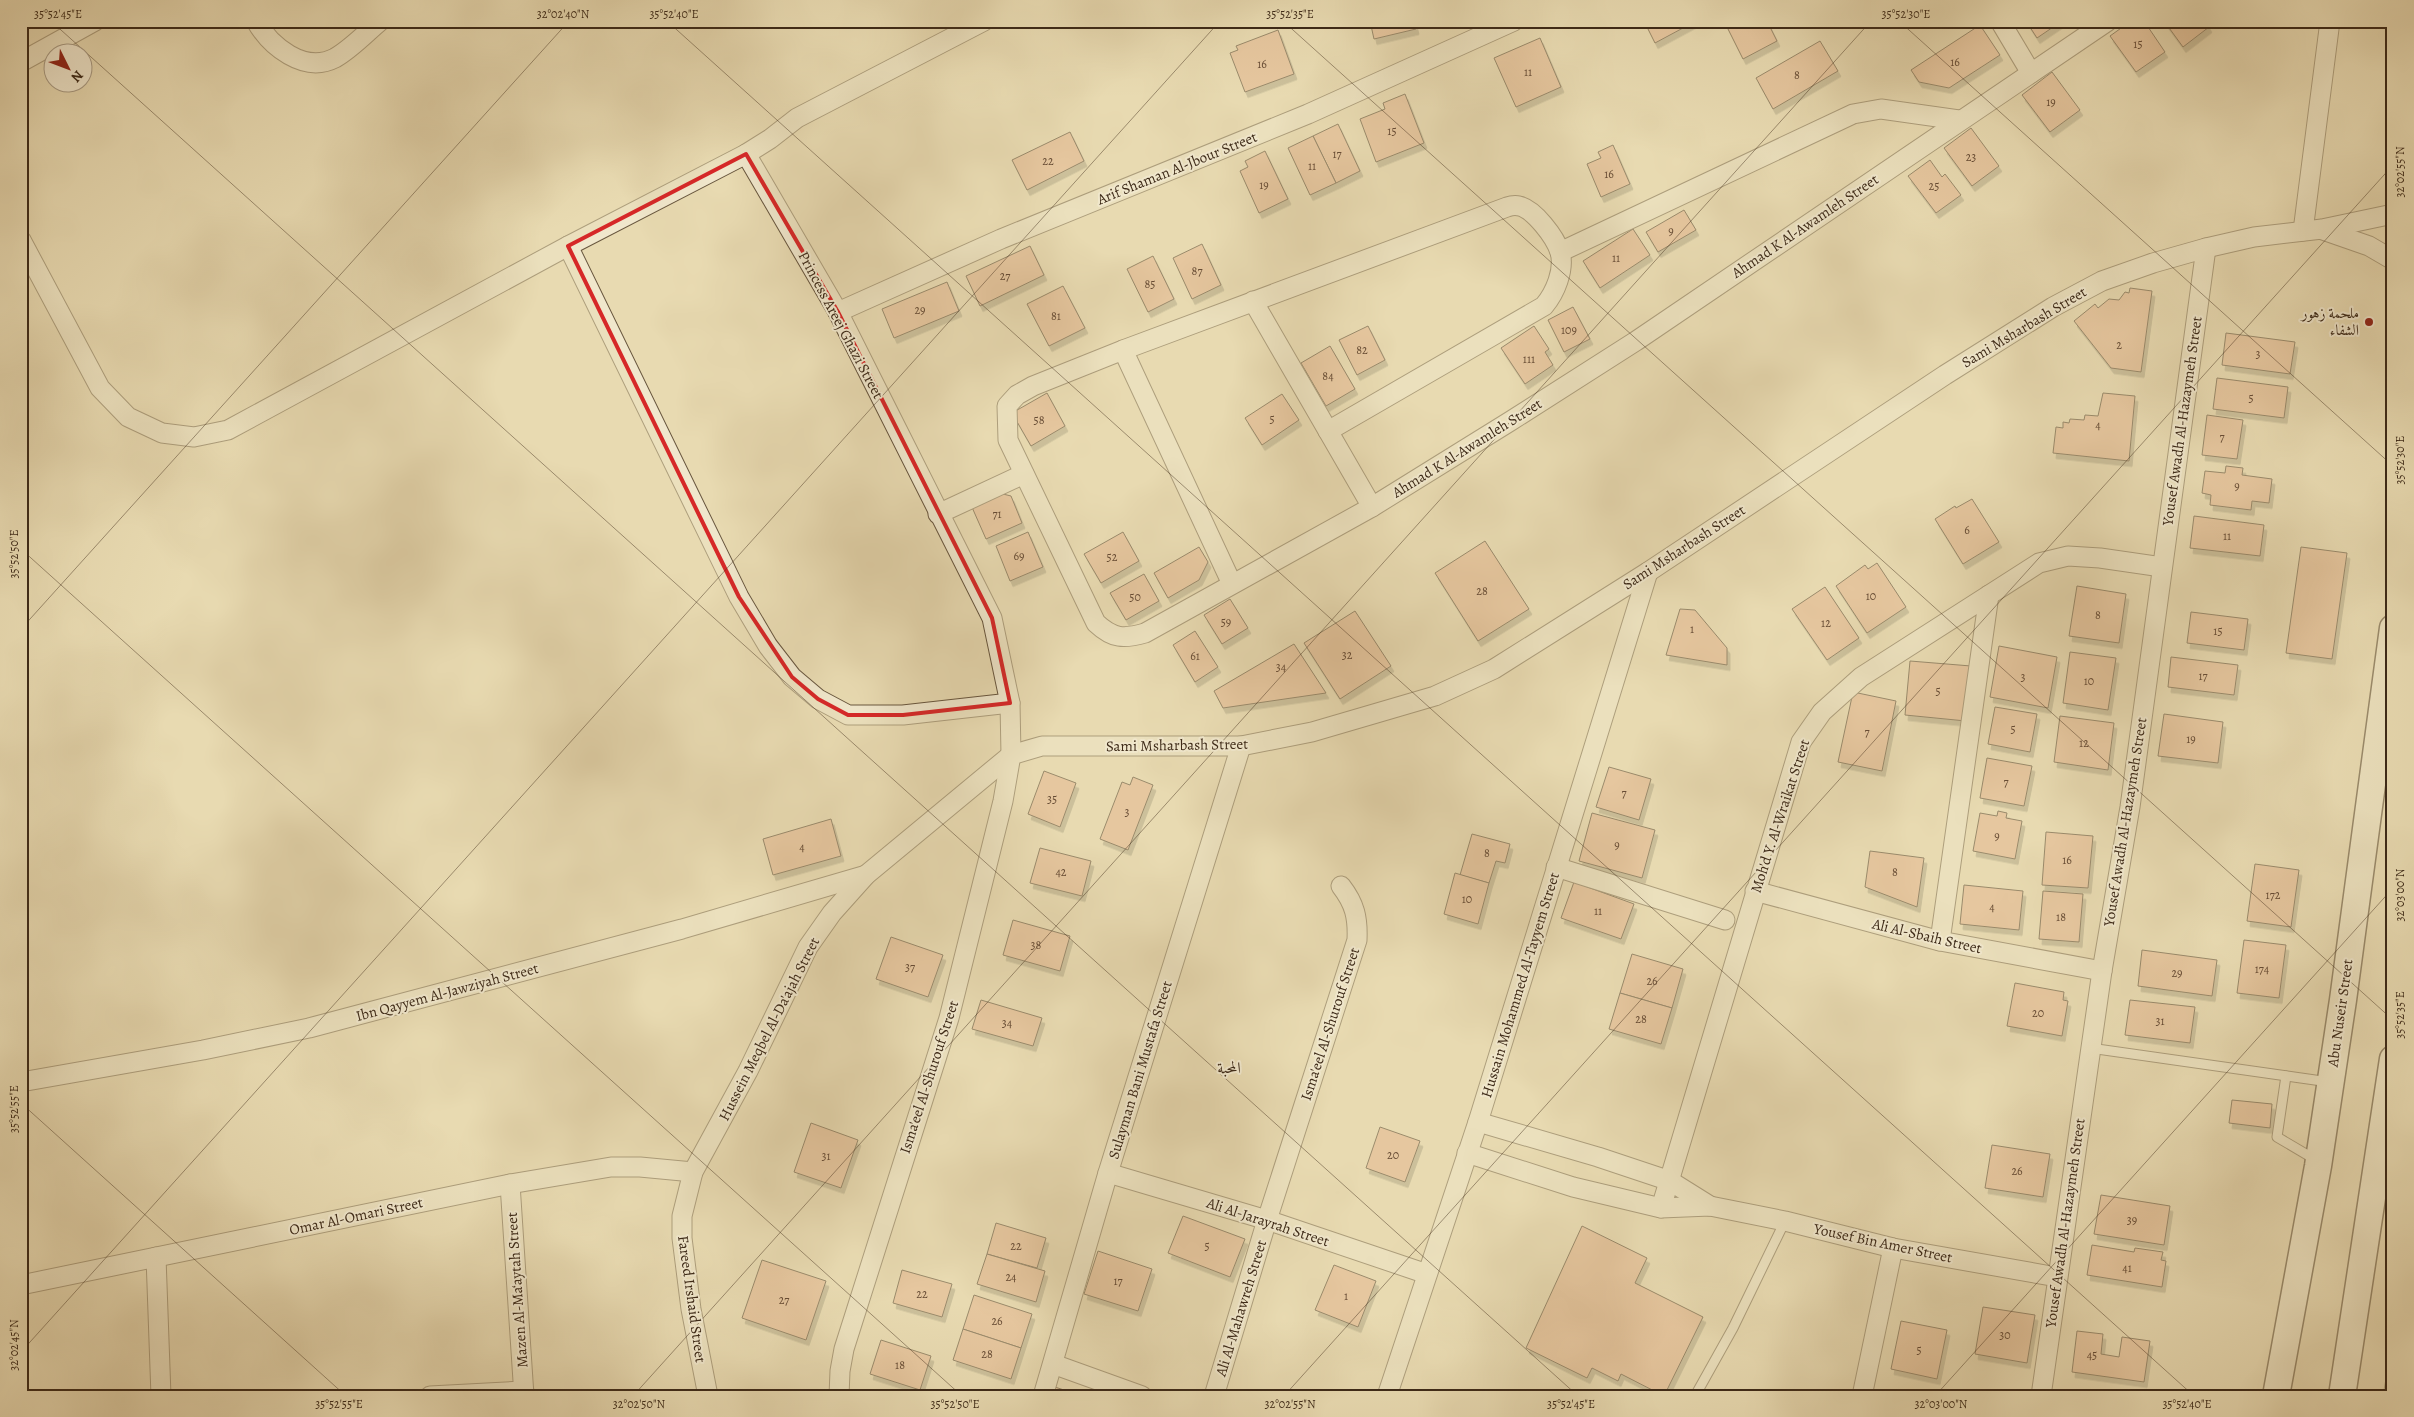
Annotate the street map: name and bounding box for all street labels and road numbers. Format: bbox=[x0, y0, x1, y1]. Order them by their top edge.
street label: Arif Shaman Al-Jbour Street bbox=[1093, 127, 1260, 210]
street label: Ahmad K Al-Awamleh Street bbox=[1727, 169, 1882, 283]
street label: Princess Areej Ghazi Street bbox=[794, 248, 888, 402]
street label: Sami Msharbash Street bbox=[1958, 282, 2090, 372]
street label: Yousef Awadh Al-Hazaymeh Street bbox=[2157, 315, 2207, 528]
street label: Ahmad K Al-Awamleh Street bbox=[1388, 394, 1546, 503]
street label: Sami Msharbash Street bbox=[1619, 500, 1749, 594]
street label: Yousef Awadh Al-Hazaymeh Street bbox=[2098, 716, 2151, 929]
street label: Sami Msharbash Street bbox=[1106, 734, 1248, 756]
street label: Moh'd Y. Al-Wraikat Street bbox=[1746, 737, 1814, 895]
street label: Hussain Mohammed Al-Tayyem Street bbox=[1476, 870, 1564, 1100]
street label: Ali Al-Sbaih Street bbox=[1869, 913, 1984, 958]
street label: Hussein Meqbel Al-Da'ajah Street bbox=[714, 934, 824, 1124]
street label: Isma'eel Al-Shurouf Street bbox=[1296, 945, 1364, 1103]
street label: Ibn Qayyem Al-Jawziyah Street bbox=[353, 958, 541, 1026]
street label: Abu Nuseir Street bbox=[2322, 958, 2357, 1069]
street label: Sulayman Bani Mustafa Street bbox=[1103, 978, 1177, 1162]
street label: Isma'eel Al-Shurouf Street bbox=[895, 998, 963, 1156]
street label: Yousef Awadh Al-Hazaymeh Street bbox=[2040, 1117, 2090, 1330]
street label: Omar Al-Omari Street bbox=[287, 1192, 425, 1240]
street label: Ali Al-Jarayrah Street bbox=[1203, 1192, 1332, 1251]
street label: Mazen Al-Ma‘aytah Street bbox=[502, 1211, 532, 1368]
street label: Yousef Bin Amer Street bbox=[1811, 1218, 1954, 1267]
street label: Fareed Irshaid Street bbox=[673, 1234, 711, 1364]
street label: Ali Al-Mahawreh Street bbox=[1210, 1237, 1271, 1380]

